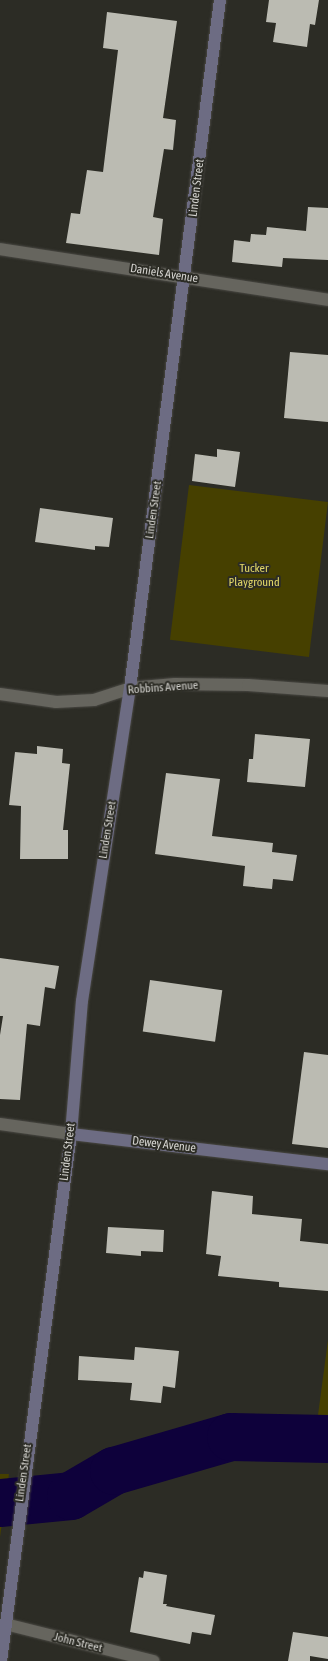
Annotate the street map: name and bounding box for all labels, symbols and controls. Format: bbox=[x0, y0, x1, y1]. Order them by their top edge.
street label: Linden Street bbox=[186, 158, 208, 218]
street label: Daniels Avenue bbox=[129, 262, 199, 286]
street label: Linden Street bbox=[143, 480, 165, 540]
park label: Tucker Playground bbox=[228, 562, 280, 590]
street label: Robbins Avenue bbox=[127, 678, 199, 698]
street label: Linden Street bbox=[96, 800, 120, 860]
street label: Linden Street bbox=[57, 1122, 79, 1182]
street label: Dewey Avenue bbox=[131, 1134, 197, 1156]
street label: Linden Street bbox=[13, 1443, 35, 1503]
street label: John Street bbox=[52, 1630, 104, 1656]

